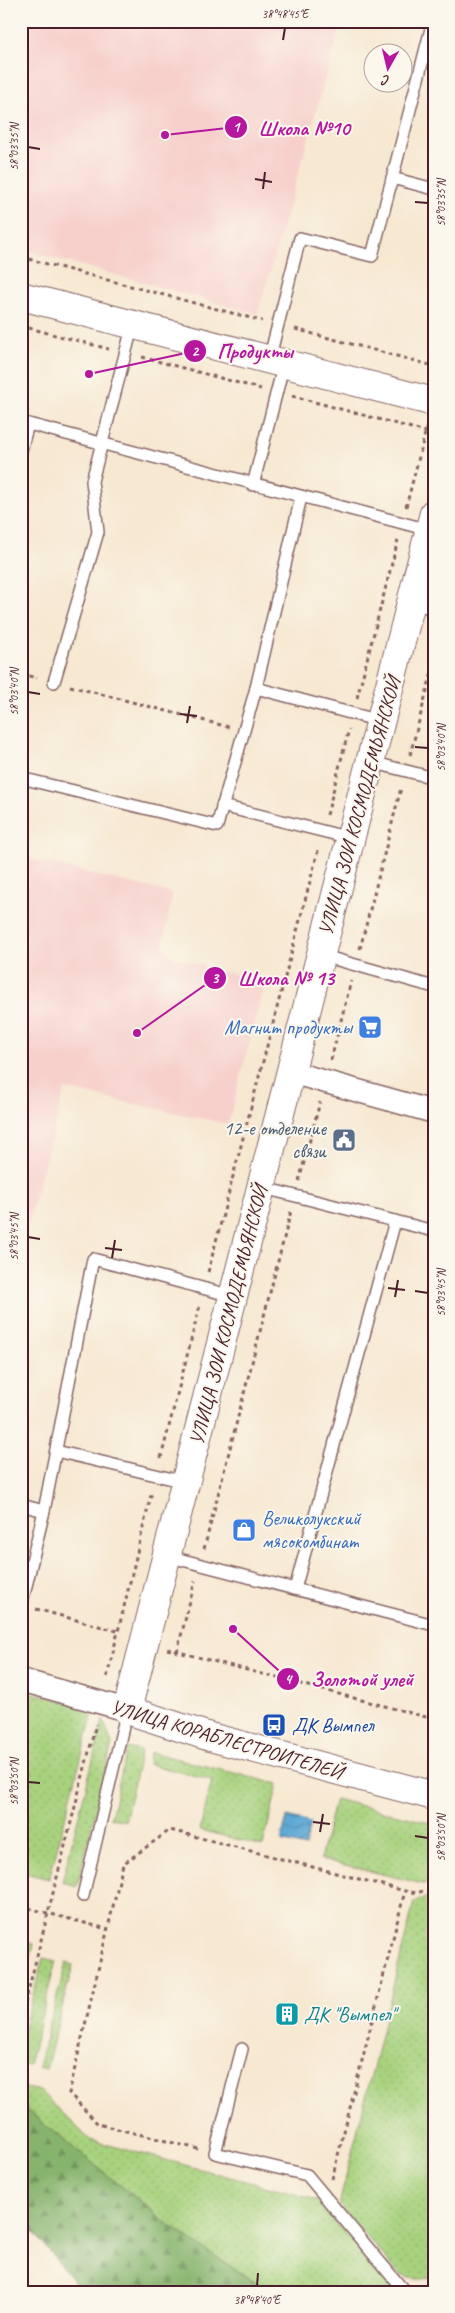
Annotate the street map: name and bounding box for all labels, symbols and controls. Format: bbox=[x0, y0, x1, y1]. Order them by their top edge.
text: 38°48'45"E bbox=[262, 6, 310, 22]
north arrow bbox=[362, 42, 412, 92]
text: С bbox=[380, 71, 391, 89]
callout: Школа №10 bbox=[224, 109, 360, 145]
text: Школа №10 bbox=[258, 115, 352, 141]
text: 1 bbox=[233, 118, 242, 137]
text: 58°03'35"N bbox=[6, 122, 22, 171]
text: 58°03'35"N bbox=[433, 178, 449, 227]
callout: Продукты bbox=[182, 333, 303, 369]
text: Продукты bbox=[217, 338, 295, 365]
text: 2 bbox=[192, 342, 200, 361]
text: 58°03'40"N bbox=[6, 667, 22, 716]
street label: УЛИЦА ЗОИ КОСМОДЕМЬЯНСКОЙ bbox=[313, 671, 407, 938]
text: 58°03'40"N bbox=[433, 723, 449, 772]
callout: Школа № 13 bbox=[202, 960, 344, 996]
text: Школа № 13 bbox=[238, 965, 337, 991]
text: 3 bbox=[212, 969, 220, 988]
supermarket icon: Магнит продукты bbox=[357, 1014, 383, 1040]
place label: Магнит продукты bbox=[224, 1015, 353, 1040]
place label: 12-е отделение связи bbox=[223, 1116, 327, 1164]
public building icon: 12-е отделение связи bbox=[331, 1127, 357, 1153]
street label: УЛИЦА ЗОИ КОСМОДЕМЬЯНСКОЙ bbox=[184, 1180, 274, 1447]
text: 58°03'45"N bbox=[6, 1212, 22, 1261]
text: 58°03'45"N bbox=[433, 1268, 449, 1317]
place label: Великолукский мясокомбинат bbox=[262, 1506, 362, 1554]
shop icon: Великолукский мясокомбинат bbox=[231, 1517, 257, 1543]
callout: Золотой улей bbox=[276, 1661, 423, 1697]
text: Золотой улей bbox=[311, 1666, 415, 1692]
text: 4 bbox=[285, 1670, 294, 1689]
street label: УЛИЦА КОРАБЛЕСТРОИТЕЛЕЙ bbox=[108, 1694, 349, 1786]
bus stop icon: ДК Вымпел bbox=[261, 1712, 287, 1738]
place label: ДК Вымпел bbox=[292, 1713, 375, 1738]
text: 58°03'50"N bbox=[6, 1757, 22, 1806]
text: 58°03'50"N bbox=[433, 1813, 449, 1862]
building icon: ДК "Вымпел" bbox=[274, 2001, 300, 2027]
place label: ДК "Вымпел" bbox=[304, 2002, 399, 2027]
text: 38°48'40"E bbox=[234, 2292, 282, 2308]

